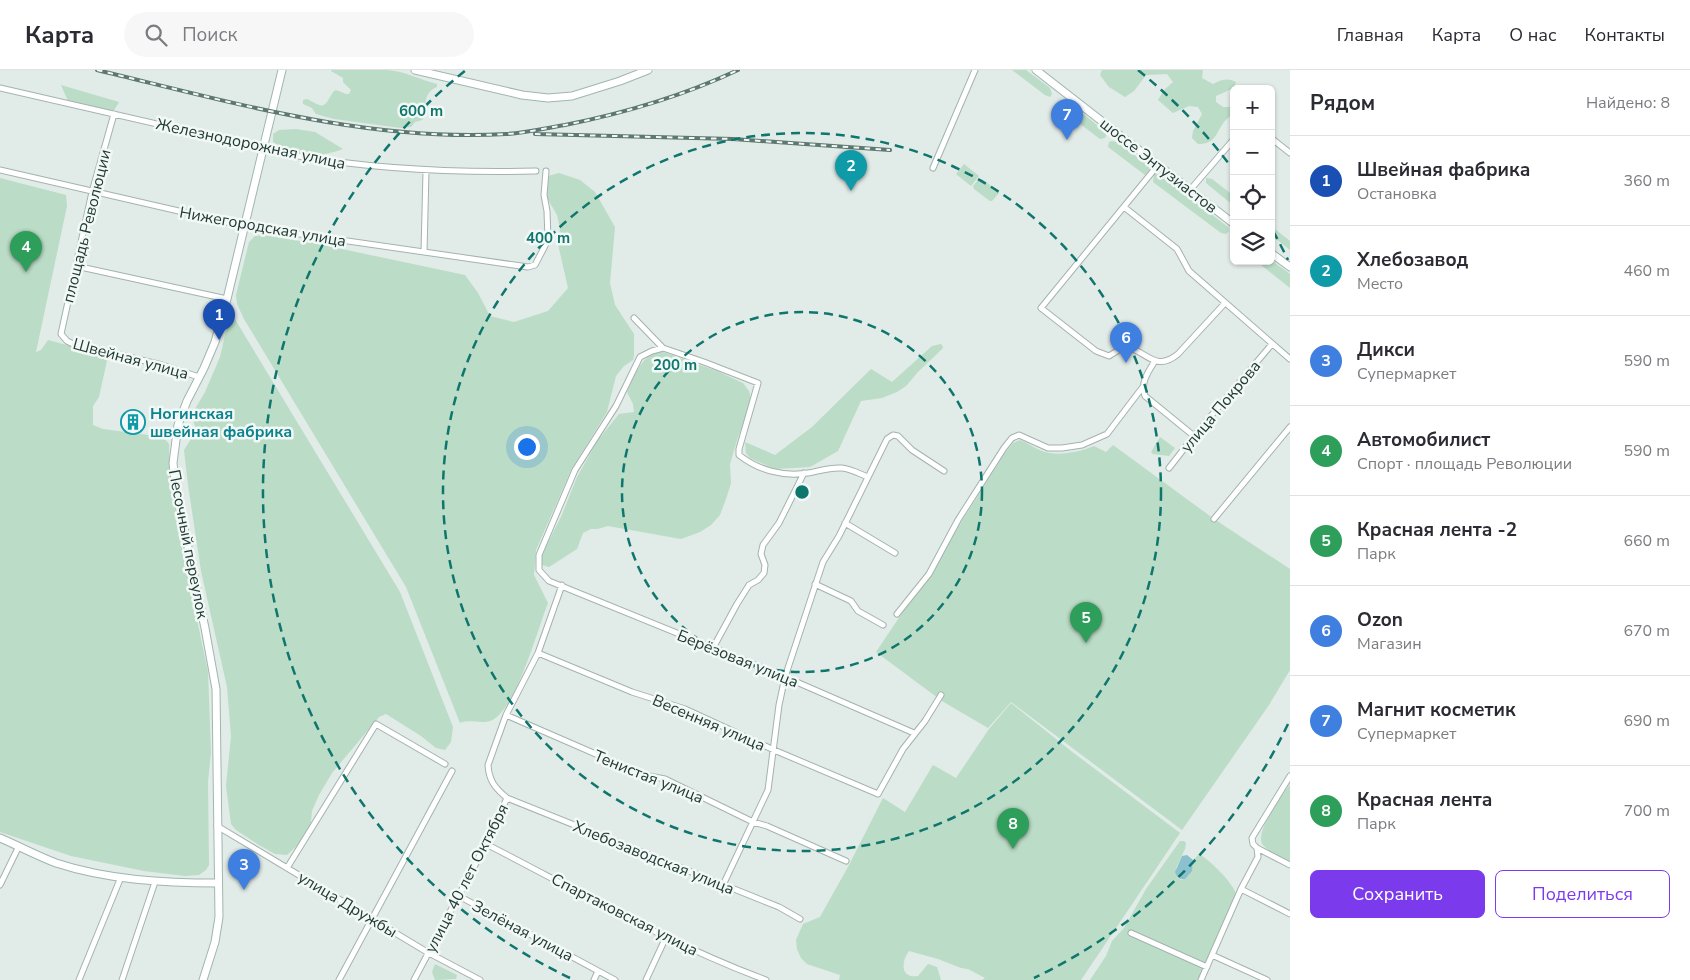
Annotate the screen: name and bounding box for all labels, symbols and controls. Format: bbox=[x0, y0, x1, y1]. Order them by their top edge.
search box bbox=[124, 12, 474, 57]
text: Карта bbox=[25, 19, 94, 51]
icon: search bbox=[142, 21, 170, 49]
text: Поиск bbox=[182, 22, 237, 48]
text: Главная bbox=[1337, 23, 1404, 47]
text: Карта bbox=[1432, 23, 1481, 47]
text: О нас bbox=[1509, 23, 1557, 47]
text: Контакты bbox=[1585, 23, 1665, 47]
map controls bbox=[1230, 85, 1275, 265]
button: + bbox=[1230, 85, 1275, 130]
text: Рядом bbox=[1310, 89, 1375, 117]
text: Найдено: 8 bbox=[1586, 92, 1670, 114]
pin: 7 bbox=[1051, 99, 1083, 140]
text: 600 m bbox=[399, 101, 443, 121]
street label: Железнодорожная улица bbox=[154, 113, 348, 175]
street label: шоссе Энтузиастов bbox=[1095, 113, 1222, 219]
button: − bbox=[1230, 130, 1275, 175]
street label: площадь Революции bbox=[57, 147, 117, 305]
pin: 2 bbox=[835, 150, 867, 191]
text: Швейная фабрика bbox=[1357, 157, 1530, 183]
text: 1 bbox=[1321, 170, 1331, 192]
text: 360 m bbox=[1623, 170, 1670, 192]
button: locate bbox=[1230, 175, 1275, 220]
text: Остановка bbox=[1357, 183, 1437, 205]
street label: Нижегородская улица bbox=[178, 201, 348, 252]
button: layers bbox=[1230, 220, 1275, 265]
text: 400 m bbox=[526, 228, 570, 248]
pin: 4 bbox=[10, 231, 42, 272]
text: Хлебозавод bbox=[1357, 247, 1468, 273]
text: 2 bbox=[1321, 260, 1331, 282]
text: 460 m bbox=[1623, 260, 1670, 282]
text: Место bbox=[1357, 273, 1403, 295]
pin: 1 bbox=[203, 299, 235, 340]
pin: 6 bbox=[1110, 322, 1142, 363]
street label: Швейная улица bbox=[70, 333, 191, 385]
text: Дикси bbox=[1357, 337, 1415, 363]
text: 3 bbox=[1321, 350, 1331, 372]
text: 590 m bbox=[1623, 350, 1670, 372]
text: 200 m bbox=[653, 355, 697, 375]
street label: улица Покрова bbox=[1176, 356, 1266, 457]
text: Супермаркет bbox=[1357, 363, 1456, 385]
place label: Ногинская швейная фабрика bbox=[150, 403, 292, 443]
building icon: Ногинская швейная фабрика bbox=[120, 409, 146, 435]
text: Автомобилист bbox=[1357, 427, 1490, 453]
your location bbox=[514, 434, 540, 460]
text: 4 bbox=[1321, 440, 1331, 462]
text: 590 m bbox=[1623, 440, 1670, 462]
text: Спорт · площадь Революции bbox=[1357, 453, 1572, 475]
street label: Песочный переулок bbox=[163, 468, 213, 621]
centre of rings bbox=[793, 483, 811, 501]
text: Красная лента -2 bbox=[1357, 517, 1517, 543]
text: 5 bbox=[1321, 530, 1331, 552]
text: 660 m bbox=[1623, 530, 1670, 552]
text: Парк bbox=[1357, 543, 1396, 565]
pin: 5 bbox=[1070, 602, 1102, 643]
text: Ozon bbox=[1357, 607, 1403, 633]
text: 6 bbox=[1321, 620, 1331, 642]
text: 670 m bbox=[1623, 620, 1670, 642]
street label: Берёзовая улица bbox=[674, 625, 802, 693]
text: Магазин bbox=[1357, 633, 1422, 655]
street label: Весенняя улица bbox=[649, 689, 768, 757]
text: Магнит косметик bbox=[1357, 697, 1516, 723]
text: 7 bbox=[1321, 710, 1331, 732]
text: 690 m bbox=[1623, 710, 1670, 732]
text: Супермаркет bbox=[1357, 723, 1456, 745]
street label: Тенистая улица bbox=[591, 745, 707, 809]
text: Красная лента bbox=[1357, 787, 1493, 813]
street label: улица 40 лет Октября bbox=[420, 800, 514, 957]
text: 8 bbox=[1321, 800, 1331, 822]
text: 700 m bbox=[1623, 800, 1670, 822]
pin: 8 bbox=[997, 808, 1029, 849]
text: Парк bbox=[1357, 813, 1396, 835]
street label: Хлебозаводская улица bbox=[570, 815, 738, 900]
pin: 3 bbox=[228, 849, 260, 890]
street label: улица Дружбы bbox=[294, 867, 401, 943]
street label: Спартаковская улица bbox=[547, 868, 702, 962]
button: Сохранить bbox=[1310, 870, 1485, 918]
button: Поделиться bbox=[1495, 870, 1670, 918]
street label: Зелёная улица bbox=[468, 895, 577, 967]

